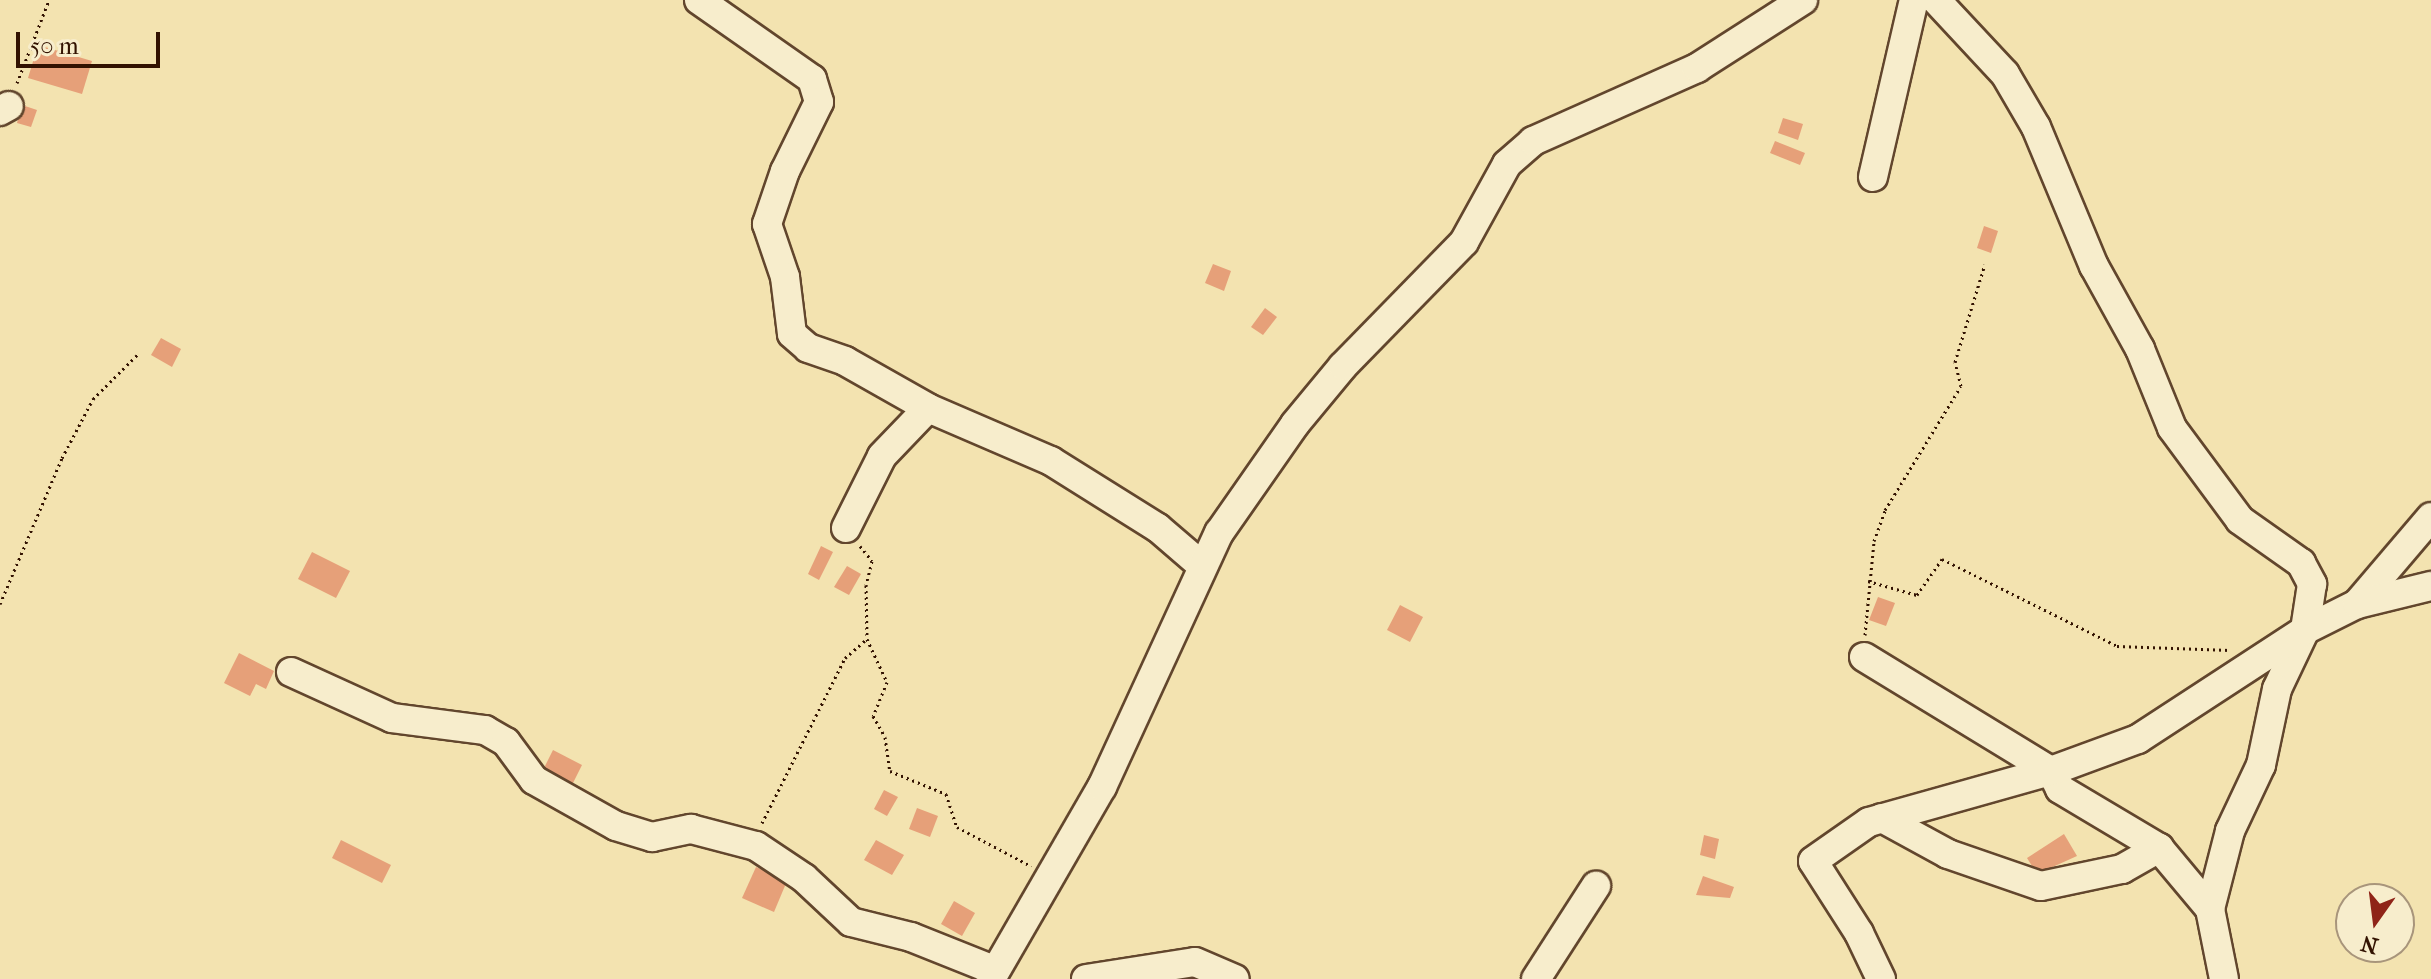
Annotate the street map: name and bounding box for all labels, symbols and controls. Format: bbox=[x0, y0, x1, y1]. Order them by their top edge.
scale bar bbox=[20, 16, 164, 66]
text: 50 m bbox=[30, 32, 79, 60]
north arrow bbox=[2335, 883, 2415, 963]
text: N bbox=[2358, 930, 2381, 959]

